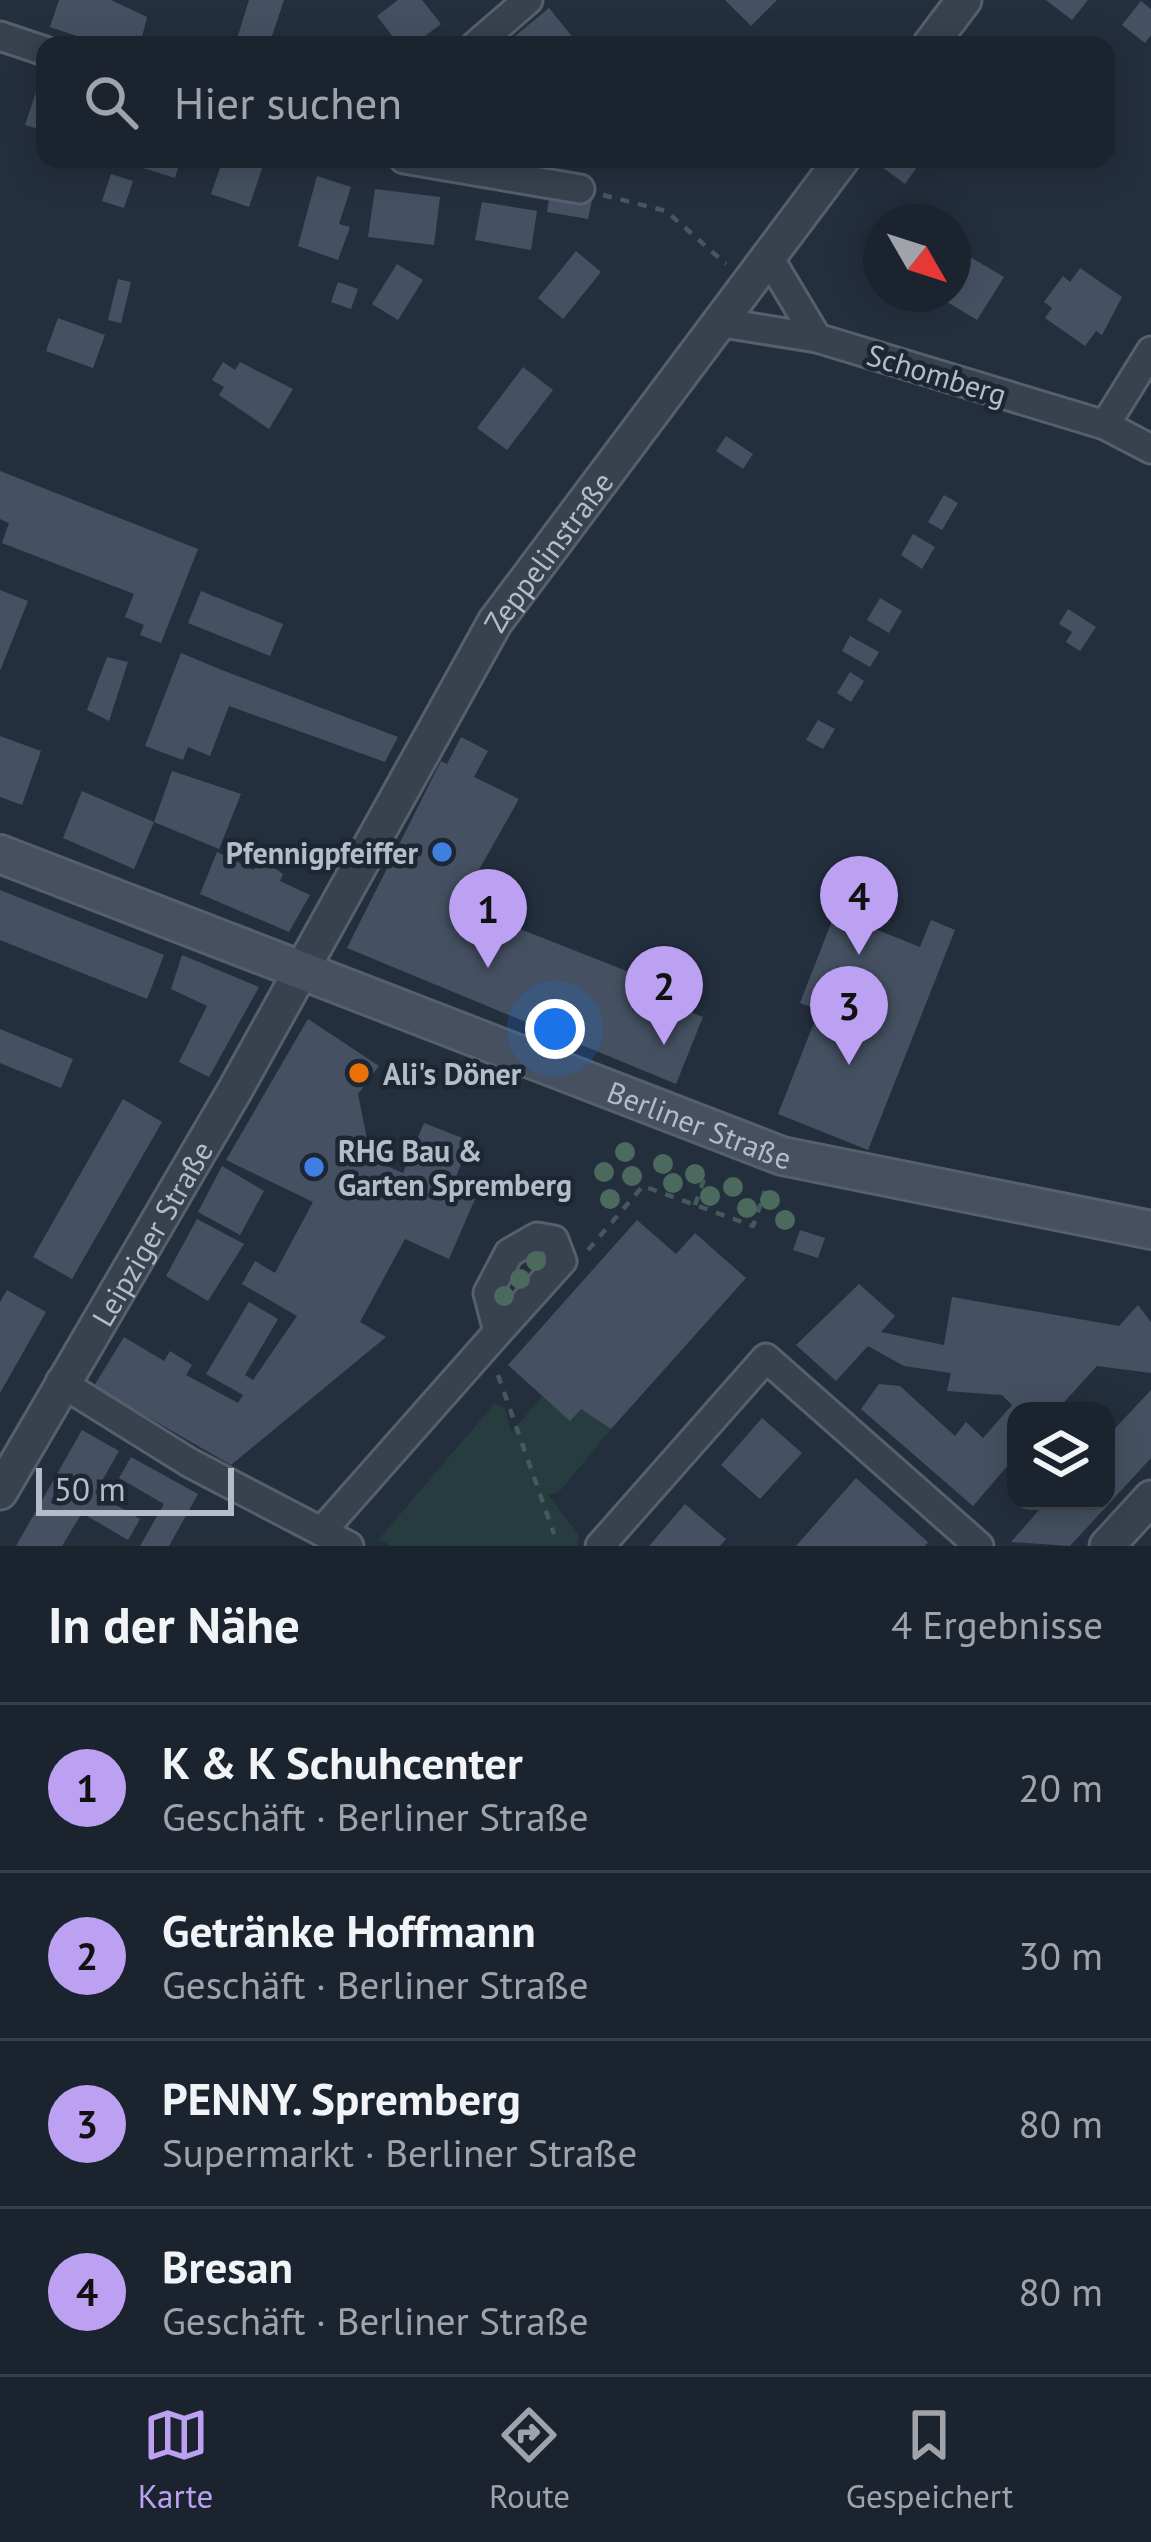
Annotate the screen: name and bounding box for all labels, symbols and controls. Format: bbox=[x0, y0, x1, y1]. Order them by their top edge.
search box bbox=[36, 36, 1115, 168]
icon: search bbox=[78, 69, 144, 135]
text: Hier suchen bbox=[174, 73, 402, 131]
north arrow bbox=[863, 204, 971, 312]
street label: Schomberg bbox=[862, 334, 1012, 414]
street label: Zeppelinstraße bbox=[474, 463, 621, 638]
place label: Pfennigpfeiffer bbox=[226, 833, 418, 872]
marker: Pfennigpfeiffer bbox=[429, 839, 455, 865]
pin: 4 bbox=[820, 856, 898, 955]
pin: 1 bbox=[449, 869, 527, 968]
pin: 2 bbox=[625, 946, 703, 1045]
pin: 3 bbox=[810, 966, 888, 1065]
your location bbox=[525, 999, 585, 1059]
place label: Ali's Döner bbox=[383, 1054, 522, 1093]
marker: Ali's Döner bbox=[346, 1060, 372, 1086]
street label: Berliner Straße bbox=[602, 1071, 794, 1177]
place label: RHG Bau & Garten Spremberg bbox=[338, 1131, 572, 1204]
street label: Leipziger Straße bbox=[82, 1133, 221, 1333]
marker: RHG Bau & Garten Spremberg bbox=[301, 1154, 327, 1180]
map controls bbox=[1007, 1402, 1115, 1510]
button: layers bbox=[1007, 1402, 1115, 1510]
scale bar bbox=[36, 1462, 234, 1515]
text: 50 m bbox=[54, 1467, 126, 1510]
text: In der Nähe bbox=[48, 1591, 300, 1657]
text: 4 Ergebnisse bbox=[891, 1599, 1103, 1650]
text: K & K Schuhcenter bbox=[162, 1733, 523, 1791]
text: 1 bbox=[76, 1762, 98, 1813]
text: 20 m bbox=[1018, 1762, 1103, 1813]
text: Geschäft · Berliner Straße bbox=[162, 1791, 589, 1842]
text: Getränke Hoffmann bbox=[162, 1901, 536, 1959]
text: 2 bbox=[76, 1930, 98, 1981]
text: 30 m bbox=[1018, 1930, 1103, 1981]
text: Geschäft · Berliner Straße bbox=[162, 1959, 589, 2010]
text: PENNY. Spremberg bbox=[162, 2069, 521, 2127]
text: 3 bbox=[76, 2098, 98, 2149]
text: 80 m bbox=[1018, 2098, 1103, 2149]
text: Supermarkt · Berliner Straße bbox=[162, 2127, 637, 2178]
text: Bresan bbox=[162, 2237, 293, 2295]
text: 4 bbox=[76, 2266, 98, 2317]
text: 80 m bbox=[1018, 2266, 1103, 2317]
text: Geschäft · Berliner Straße bbox=[162, 2295, 589, 2346]
tab: Karte bbox=[138, 2402, 213, 2517]
tab: Route bbox=[489, 2402, 570, 2517]
tab: Gespeichert bbox=[846, 2402, 1013, 2517]

